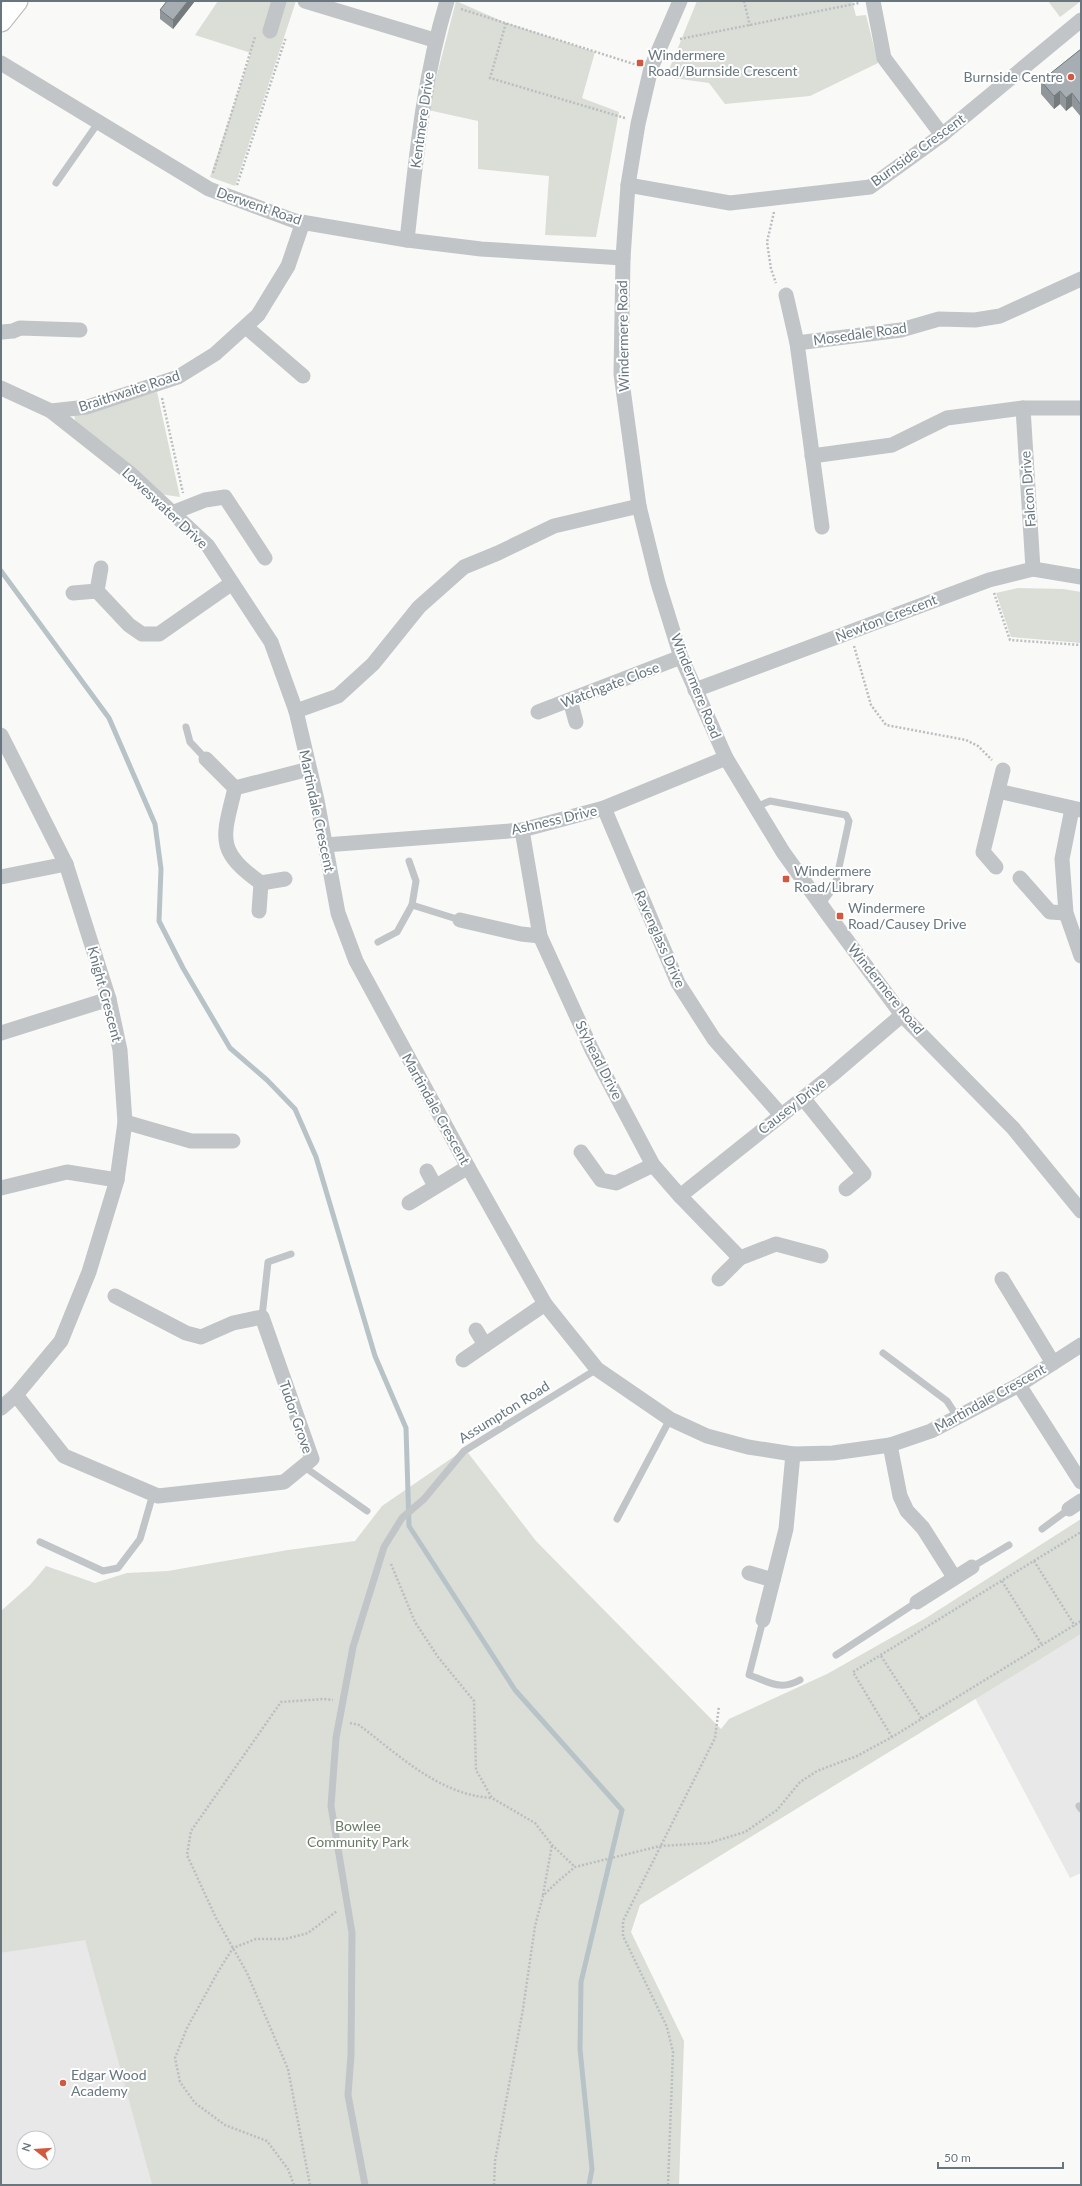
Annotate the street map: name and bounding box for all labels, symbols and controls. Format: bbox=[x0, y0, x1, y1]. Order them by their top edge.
place label: Windermere Road/Burnside Crescent bbox=[648, 46, 798, 79]
marker: Windermere Road/Burnside Crescent bbox=[635, 58, 645, 68]
place label: Burnside Centre bbox=[964, 68, 1063, 85]
street label: Kentmere Drive bbox=[406, 71, 437, 169]
marker: Burnside Centre bbox=[1066, 72, 1076, 82]
street label: Burnside Crescent bbox=[867, 110, 968, 189]
street label: Derwent Road bbox=[214, 183, 304, 228]
street label: Windermere Road bbox=[613, 280, 632, 392]
street label: Mosedale Road bbox=[812, 319, 908, 348]
street label: Braithwaite Road bbox=[76, 366, 182, 415]
street label: Falcon Drive bbox=[1016, 450, 1039, 528]
street label: Loweswater Drive bbox=[119, 464, 212, 552]
street label: Newton Crescent bbox=[833, 590, 939, 645]
street label: Windermere Road bbox=[668, 631, 725, 741]
street label: Watchgate Close bbox=[558, 658, 662, 711]
street label: Martindale Crescent bbox=[296, 748, 339, 874]
street label: Ashness Drive bbox=[509, 801, 598, 838]
place label: Windermere Road/Library bbox=[794, 862, 875, 895]
marker: Windermere Road/Library bbox=[781, 874, 791, 884]
street label: Ravenglass Drive bbox=[631, 888, 689, 990]
place label: Windermere Road/Causey Drive bbox=[848, 899, 966, 932]
marker: Windermere Road/Causey Drive bbox=[835, 911, 845, 921]
street label: Windermere Road bbox=[845, 940, 928, 1037]
street label: Knight Crescent bbox=[85, 944, 126, 1044]
street label: Styhead Drive bbox=[572, 1017, 627, 1102]
street label: Martindale Crescent bbox=[399, 1050, 474, 1167]
street label: Causey Drive bbox=[754, 1074, 829, 1137]
street label: Martindale Crescent bbox=[931, 1360, 1048, 1435]
street label: Assumpton Road bbox=[455, 1377, 552, 1446]
street label: Tudor Grove bbox=[276, 1378, 317, 1455]
park label: Bowlee Community Park bbox=[307, 1817, 410, 1850]
place label: Edgar Wood Academy bbox=[71, 2066, 147, 2099]
marker: Edgar Wood Academy bbox=[58, 2078, 68, 2088]
north arrow bbox=[16, 2130, 56, 2170]
text: N bbox=[19, 2141, 33, 2153]
scale bar bbox=[938, 2144, 1063, 2170]
text: 50 m bbox=[944, 2150, 971, 2165]

